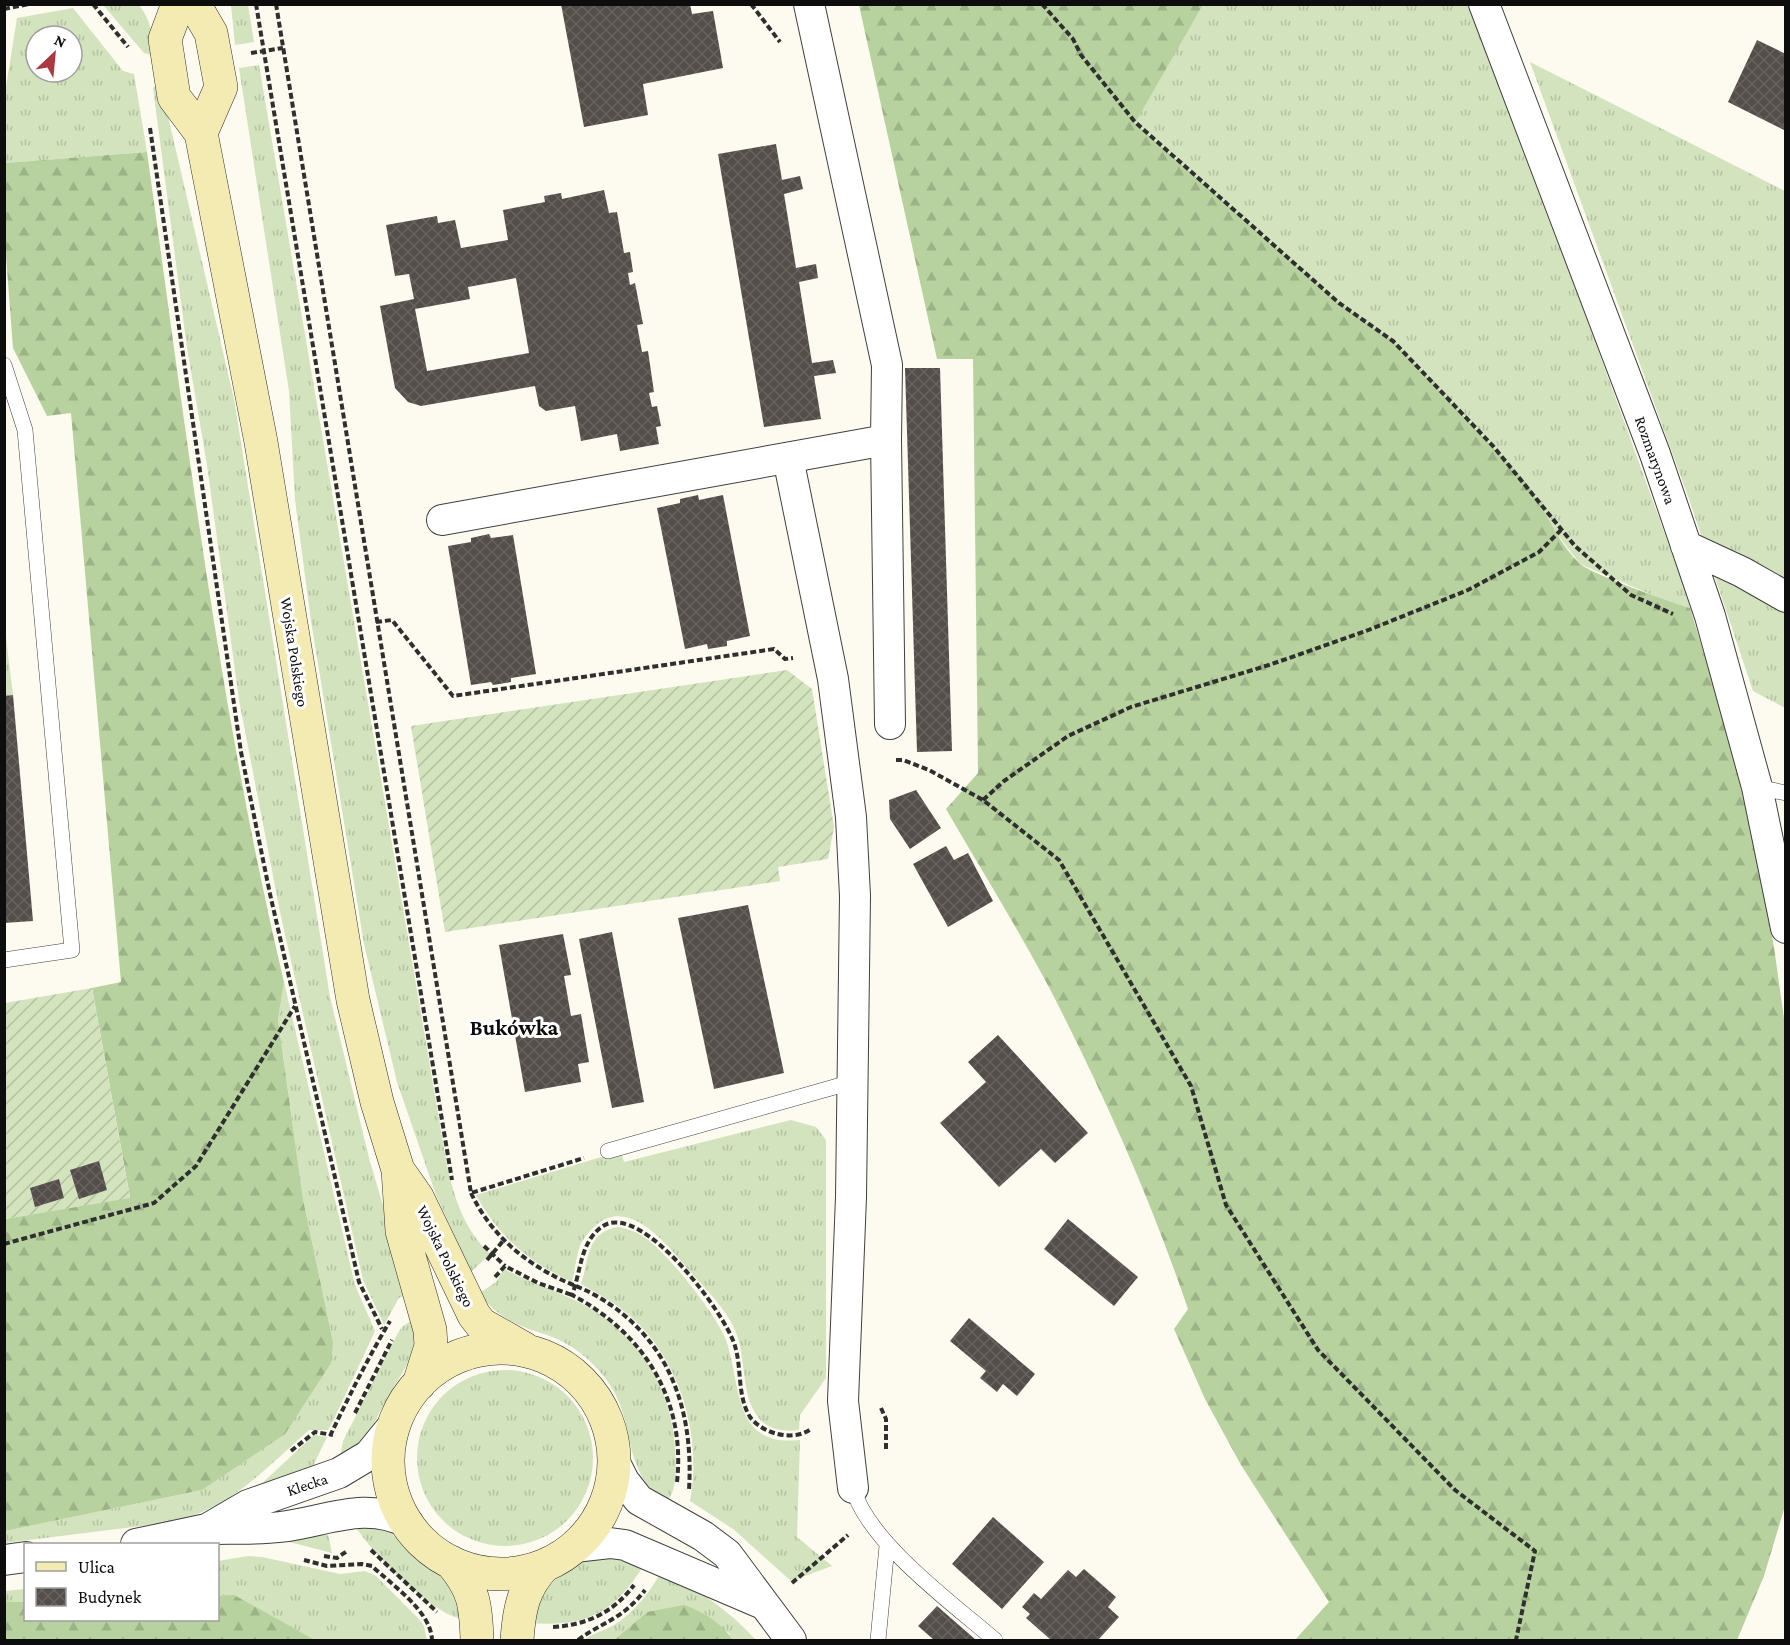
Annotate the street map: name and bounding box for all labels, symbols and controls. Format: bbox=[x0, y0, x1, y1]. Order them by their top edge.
north arrow bbox=[24, 24, 84, 84]
text: N bbox=[52, 31, 69, 51]
street label: Rozmarynowa bbox=[1631, 414, 1680, 507]
street label: Wojska Polskiego bbox=[276, 596, 312, 708]
district label: Bukówka bbox=[470, 1015, 559, 1040]
street label: Wojska Polskiego bbox=[413, 1203, 477, 1310]
street label: Klecka bbox=[285, 1470, 330, 1499]
legend bbox=[24, 1543, 219, 1621]
text: Ulica bbox=[78, 1557, 115, 1577]
text: Budynek bbox=[78, 1587, 142, 1607]

